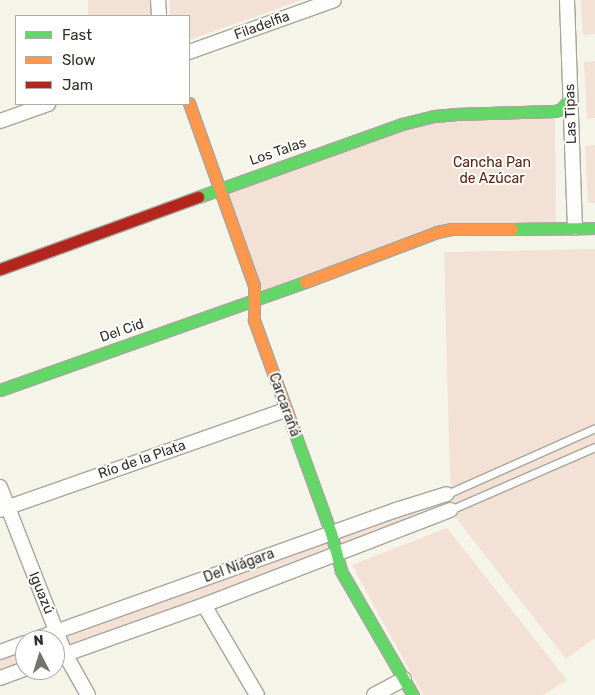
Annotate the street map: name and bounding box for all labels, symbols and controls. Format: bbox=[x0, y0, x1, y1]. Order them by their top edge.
street label: Filadelfia bbox=[232, 8, 292, 44]
legend bbox=[15, 15, 190, 105]
text: Fast bbox=[62, 26, 92, 44]
text: Slow bbox=[62, 51, 95, 69]
text: Jam bbox=[62, 76, 93, 94]
street label: Las Tipas bbox=[562, 83, 580, 145]
street label: Los Talas bbox=[247, 134, 309, 170]
park label: Cancha Pan de Azúcar bbox=[453, 155, 531, 188]
street label: Del Cid bbox=[98, 316, 146, 346]
street label: Carcarañá bbox=[265, 371, 303, 439]
street label: Río de la Plata bbox=[96, 437, 188, 483]
street label: Del Niágara bbox=[201, 545, 277, 587]
street label: Iguazú bbox=[25, 570, 57, 616]
north arrow bbox=[15, 630, 65, 680]
text: N bbox=[33, 632, 44, 649]

